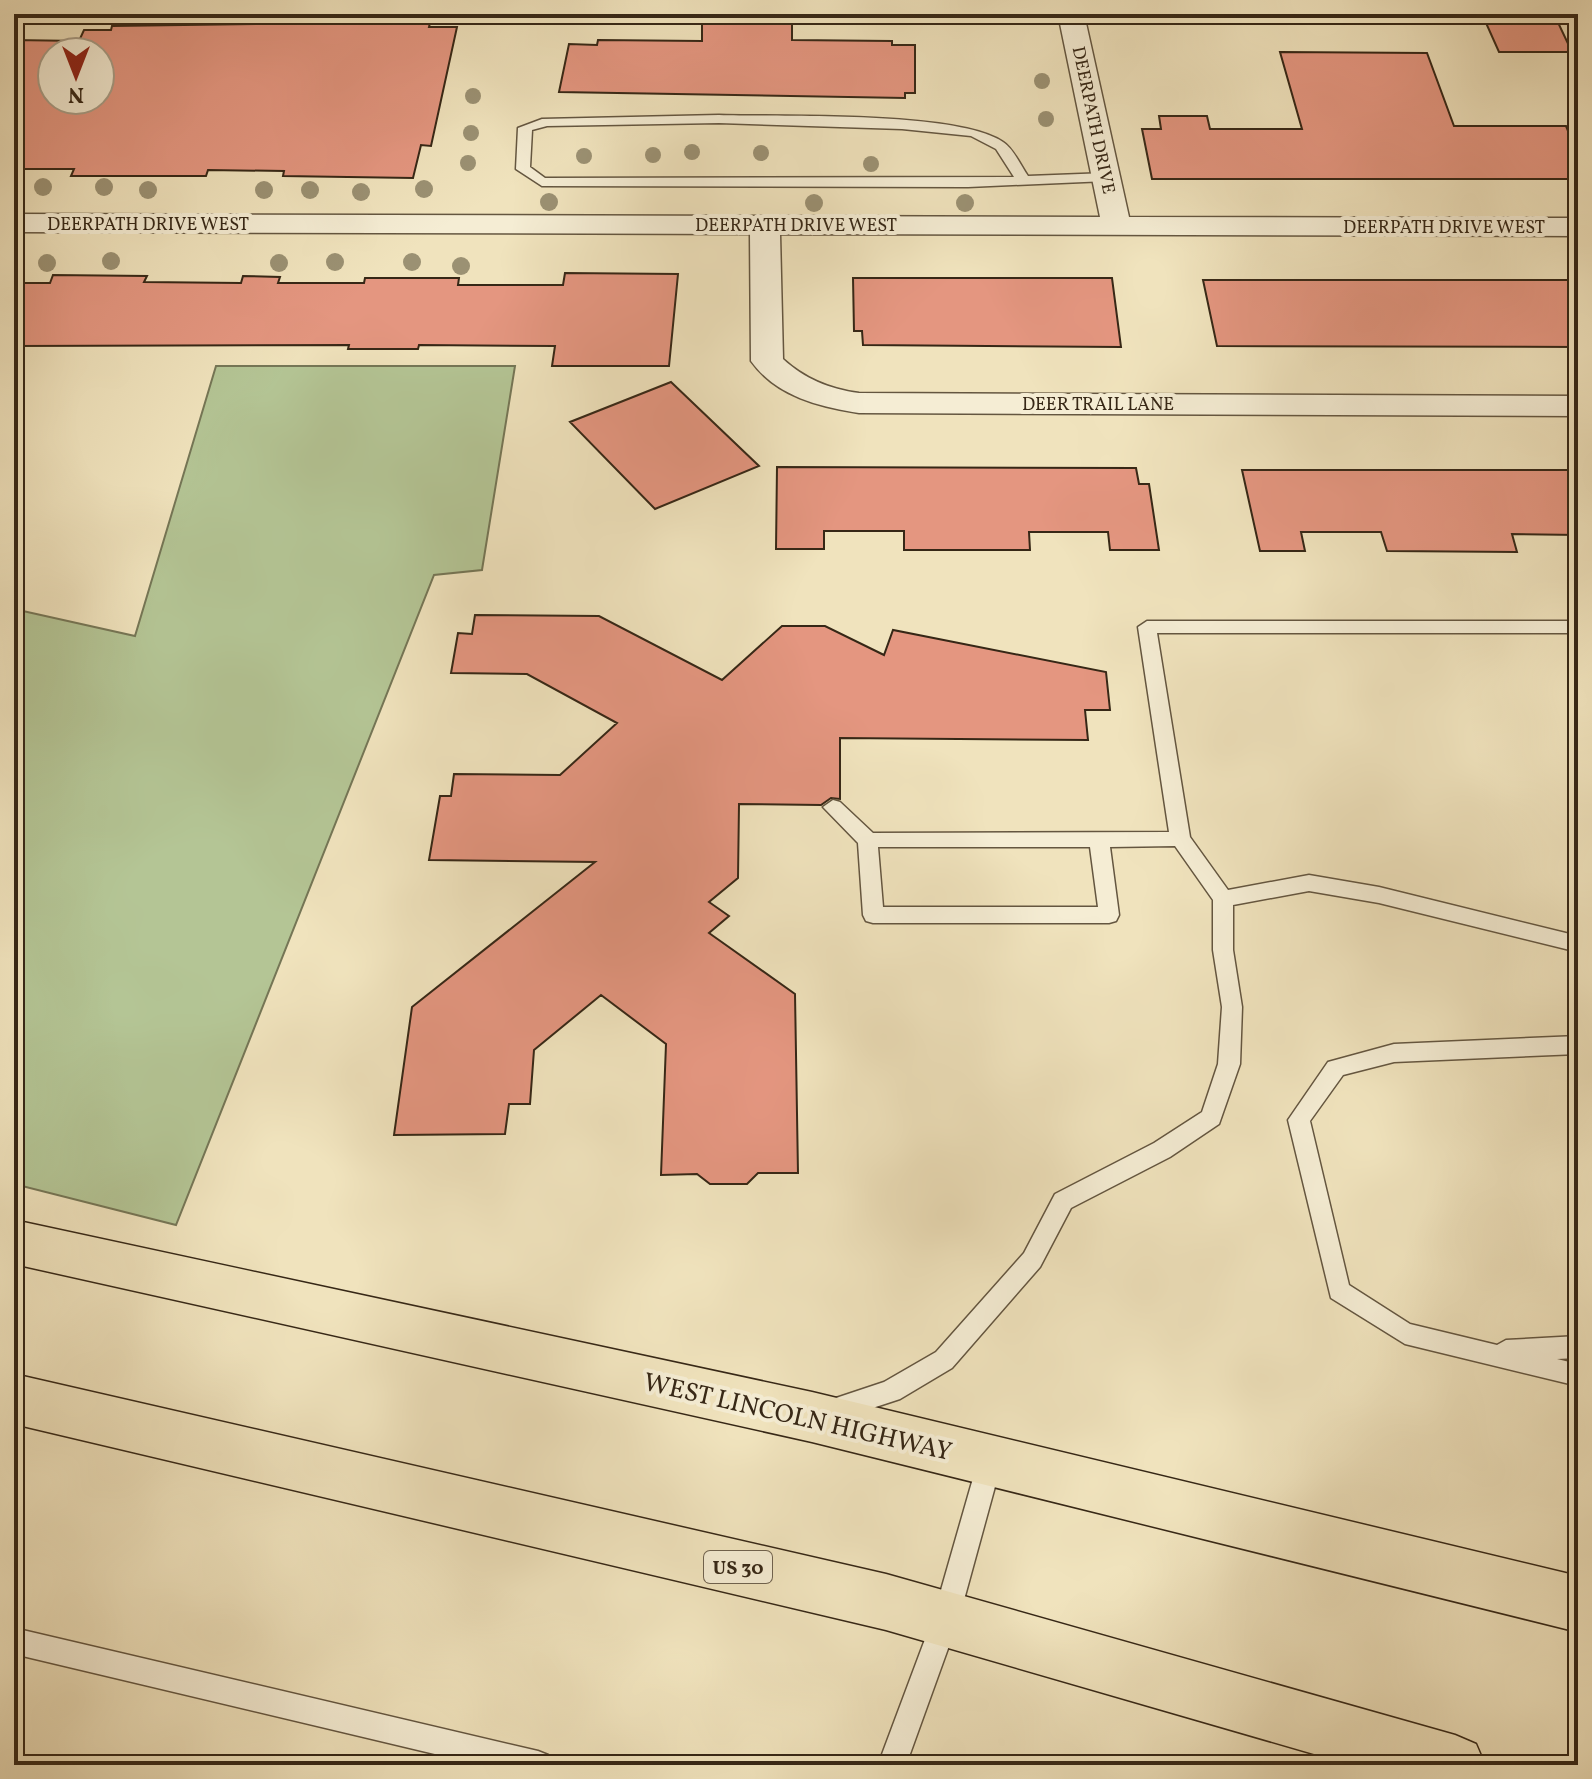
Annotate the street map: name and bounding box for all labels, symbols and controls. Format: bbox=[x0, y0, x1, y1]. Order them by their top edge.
north arrow bbox=[36, 36, 116, 116]
street label: DEERPATH DRIVE bbox=[1065, 44, 1120, 197]
text: N bbox=[68, 78, 84, 109]
street label: DEERPATH DRIVE WEST bbox=[47, 213, 249, 238]
street label: DEERPATH DRIVE WEST bbox=[695, 214, 897, 239]
street label: DEERPATH DRIVE WEST bbox=[1343, 216, 1545, 241]
street label: DEER TRAIL LANE bbox=[1022, 393, 1174, 418]
street label: WEST LINCOLN HIGHWAY bbox=[640, 1365, 955, 1471]
road number: US 30 bbox=[704, 1551, 772, 1583]

